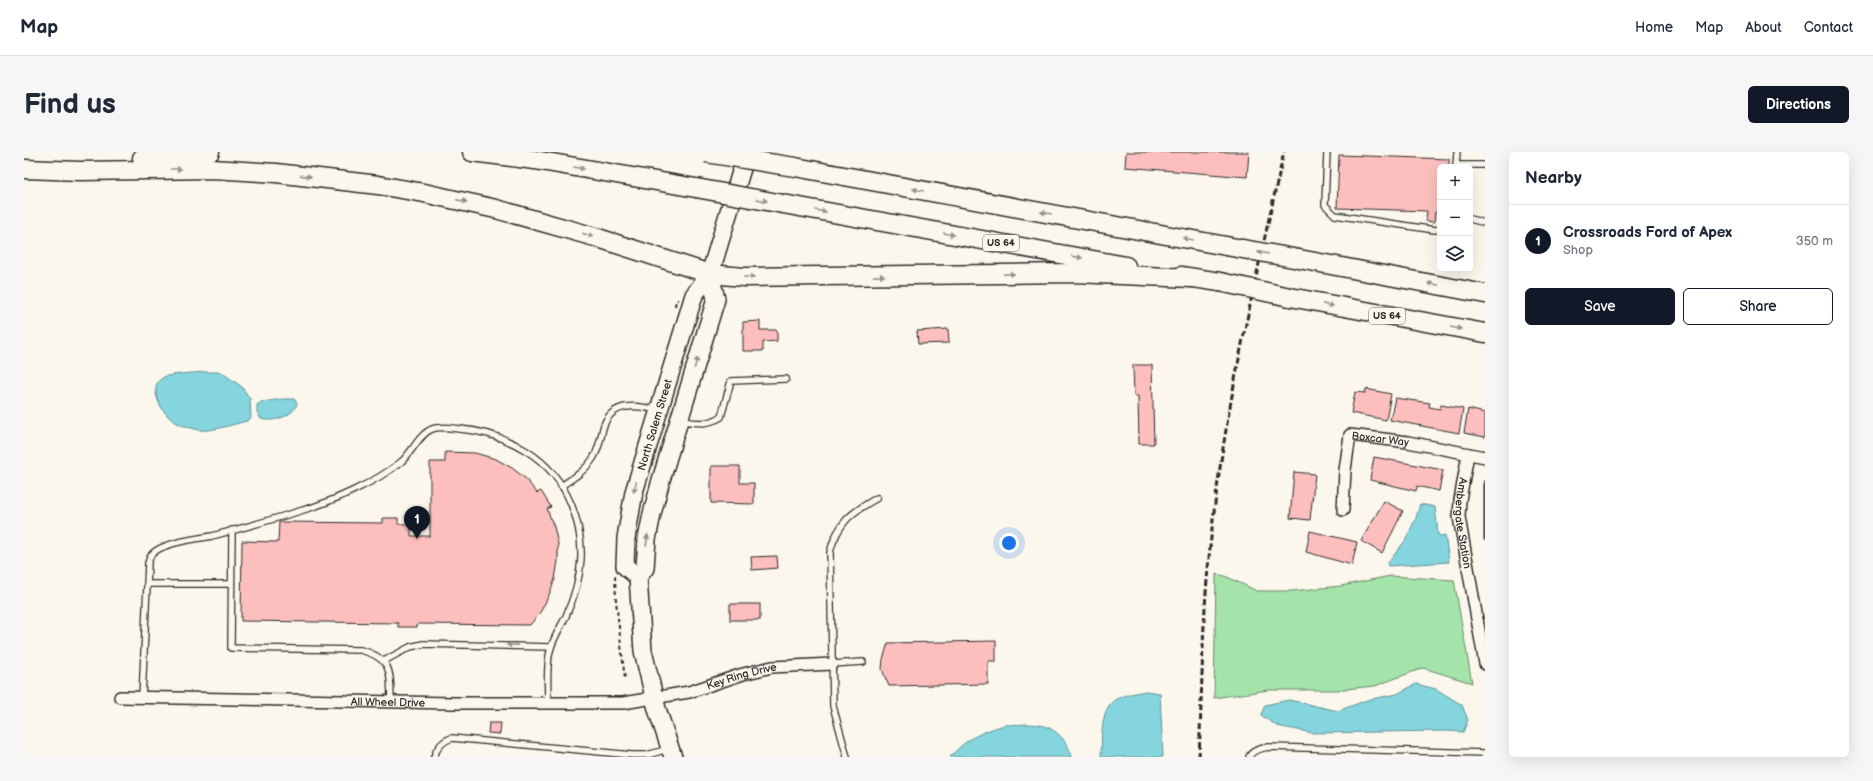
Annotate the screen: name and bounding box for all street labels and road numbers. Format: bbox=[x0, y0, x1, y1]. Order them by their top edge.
road number: US 64 bbox=[983, 235, 1019, 251]
road number: US 64 bbox=[1369, 308, 1405, 324]
street label: North Salem Street bbox=[634, 377, 675, 472]
street label: Boxcar Way bbox=[1351, 429, 1410, 449]
street label: Ambergate Station bbox=[1452, 477, 1474, 570]
street label: Key Ring Drive bbox=[705, 660, 777, 692]
street label: All Wheel Drive bbox=[351, 695, 426, 709]

